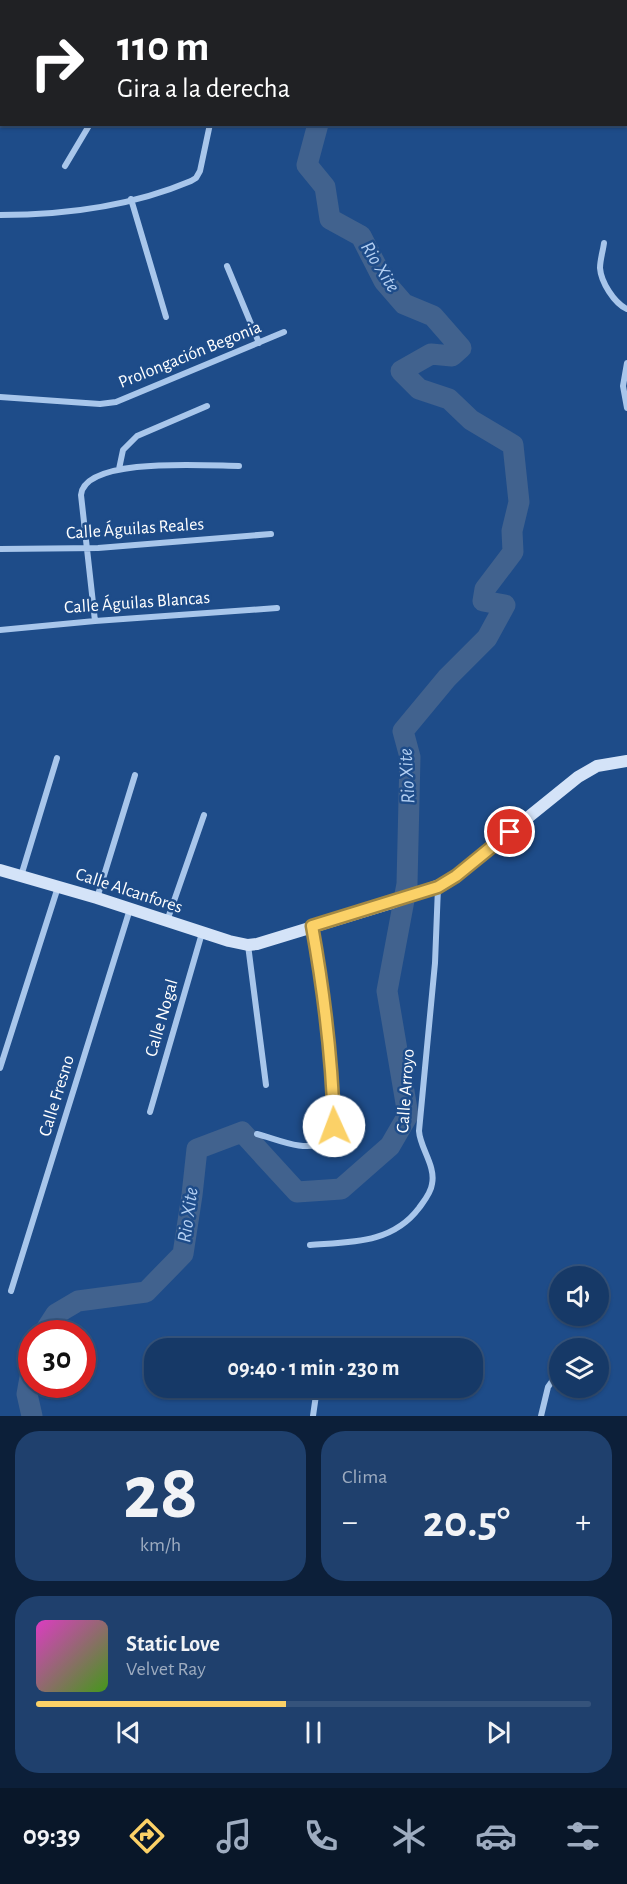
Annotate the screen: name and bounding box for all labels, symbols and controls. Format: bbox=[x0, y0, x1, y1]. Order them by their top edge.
icon: right bbox=[18, 24, 96, 102]
text: 110 m bbox=[117, 26, 209, 68]
text: Gira a la derecha bbox=[117, 75, 290, 102]
water label: Rio Xite bbox=[357, 238, 403, 296]
street label: Prolongación Begonia bbox=[116, 318, 264, 392]
street label: Calle Águilas Reales bbox=[65, 512, 205, 543]
street label: Calle Águilas Blancas bbox=[63, 586, 211, 617]
water label: Rio Xite bbox=[396, 747, 418, 804]
pin bbox=[484, 806, 535, 857]
icon: arrive bbox=[493, 815, 526, 848]
street label: Calle Alcanfores bbox=[73, 865, 185, 917]
street label: Calle Nogal bbox=[142, 977, 182, 1059]
street label: Calle Arroyo bbox=[394, 1048, 418, 1134]
street label: Calle Fresno bbox=[36, 1053, 78, 1139]
position arrow bbox=[302, 1094, 366, 1158]
water label: Rio Xite bbox=[174, 1186, 202, 1244]
map controls bbox=[549, 1266, 609, 1398]
button: sound bbox=[549, 1266, 609, 1326]
speed limit sign: 30 bbox=[18, 1320, 96, 1398]
button: layers bbox=[549, 1338, 609, 1398]
text: 09:40 · 1 min · 230 m bbox=[228, 1357, 399, 1379]
text: 28 bbox=[123, 1455, 198, 1533]
text: Clima bbox=[342, 1467, 387, 1487]
text: 20.5° bbox=[423, 1500, 510, 1545]
text: − bbox=[342, 1506, 358, 1539]
text: + bbox=[575, 1506, 591, 1539]
text: km/h bbox=[140, 1535, 181, 1555]
text: Static Love bbox=[126, 1633, 220, 1655]
text: Velvet Ray bbox=[126, 1659, 206, 1679]
icon: previous bbox=[112, 1716, 145, 1749]
icon: pause bbox=[297, 1716, 330, 1749]
icon: next bbox=[482, 1716, 515, 1749]
icon: directions bbox=[126, 1815, 168, 1857]
icon: music bbox=[213, 1815, 255, 1857]
icon: phone bbox=[300, 1815, 342, 1857]
icon: climate bbox=[388, 1815, 430, 1857]
icon: car bbox=[475, 1815, 517, 1857]
icon: filters bbox=[562, 1815, 604, 1857]
text: 09:39 bbox=[23, 1822, 81, 1849]

